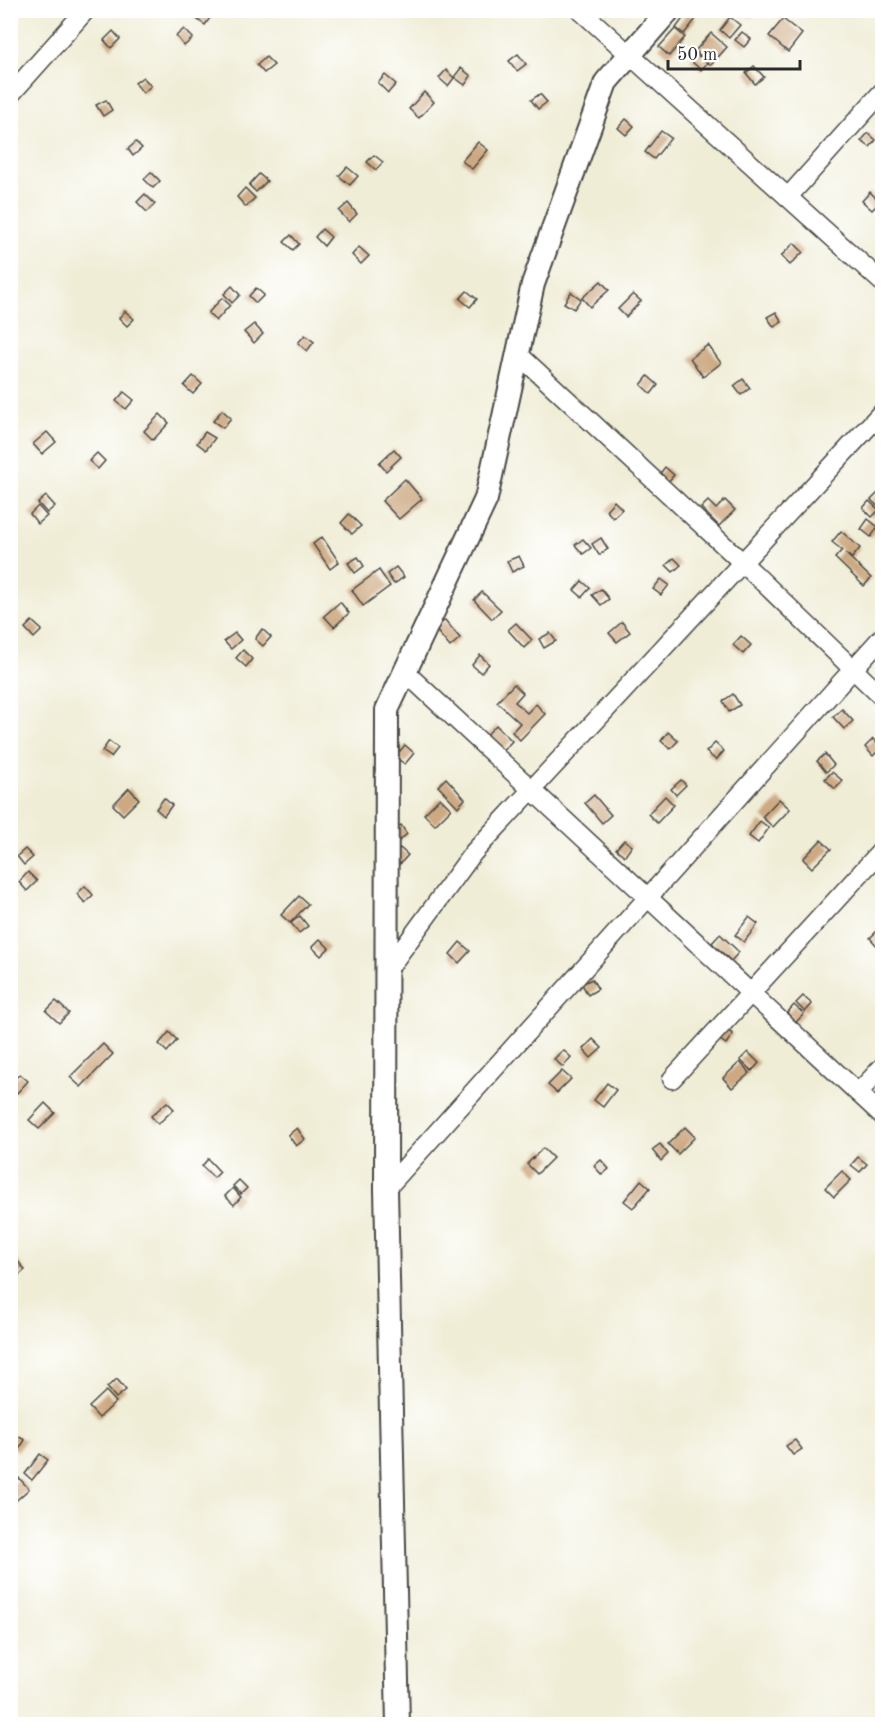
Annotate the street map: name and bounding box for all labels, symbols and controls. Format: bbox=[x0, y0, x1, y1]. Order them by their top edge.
scale bar bbox=[668, 33, 800, 71]
text: 50 m bbox=[677, 46, 717, 64]

